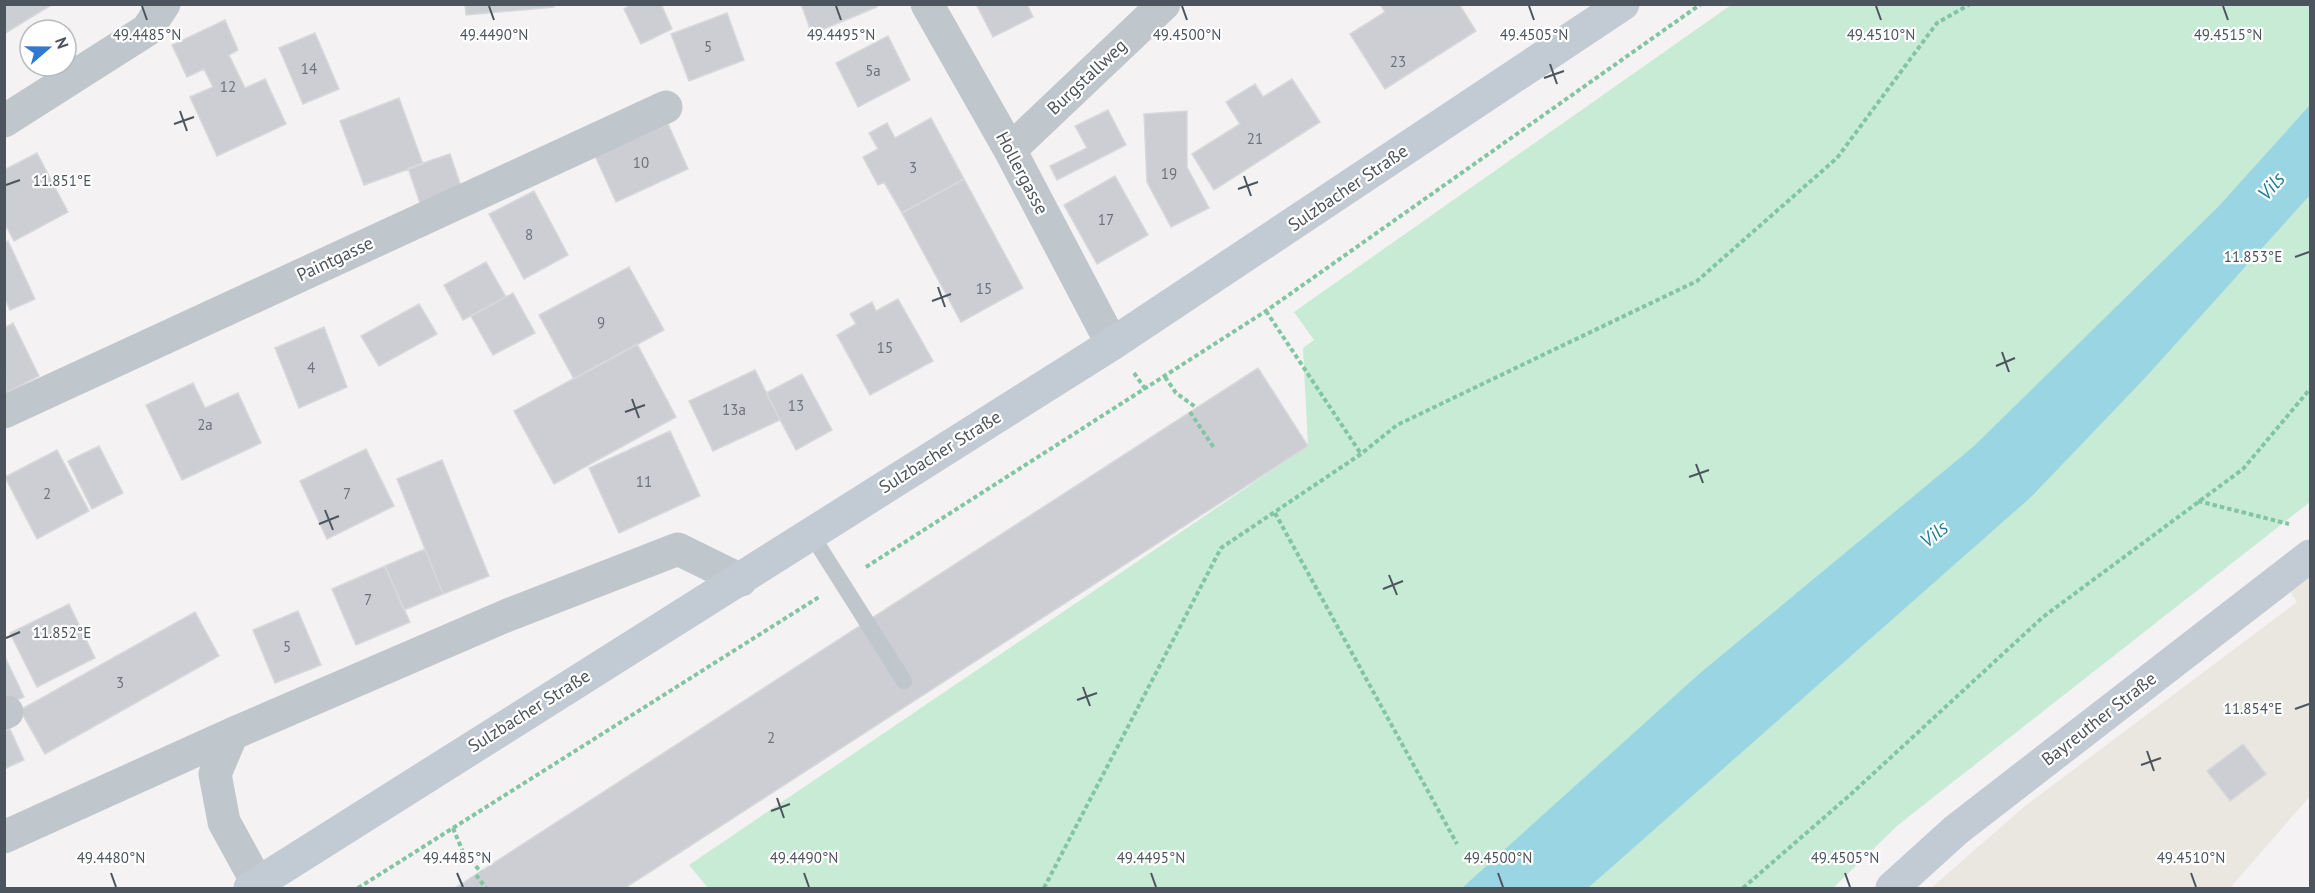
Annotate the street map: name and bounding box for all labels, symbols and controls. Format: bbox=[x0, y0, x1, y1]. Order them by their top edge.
north arrow bbox=[18, 18, 78, 78]
text: 49.4485°N bbox=[113, 25, 181, 44]
text: 49.4490°N bbox=[460, 25, 528, 44]
text: 49.4495°N bbox=[807, 25, 875, 44]
text: 49.4500°N bbox=[1153, 25, 1221, 44]
text: 49.4505°N bbox=[1500, 25, 1568, 44]
text: 49.4510°N bbox=[1847, 25, 1915, 44]
text: 49.4515°N bbox=[2194, 25, 2262, 44]
street label: Burgstallweg bbox=[1042, 34, 1131, 119]
text: N bbox=[51, 35, 73, 51]
house number: 5 bbox=[704, 37, 712, 56]
house number: 23 bbox=[1390, 52, 1406, 71]
house number: 14 bbox=[301, 59, 317, 78]
house number: 5a bbox=[865, 61, 881, 80]
house number: 12 bbox=[220, 77, 236, 96]
street label: Hollergasse bbox=[991, 127, 1054, 218]
house number: 21 bbox=[1247, 129, 1263, 148]
street label: Sulzbacher Straße bbox=[1283, 139, 1412, 236]
house number: 10 bbox=[633, 153, 649, 172]
house number: 3 bbox=[909, 158, 917, 177]
house number: 19 bbox=[1161, 164, 1177, 183]
water label: Vils bbox=[2252, 166, 2290, 206]
text: 11.851°E bbox=[33, 171, 91, 190]
house number: 17 bbox=[1098, 210, 1114, 229]
house number: 8 bbox=[525, 225, 533, 244]
street label: Paintgasse bbox=[293, 231, 377, 286]
text: 11.853°E bbox=[2224, 247, 2282, 266]
house number: 15 bbox=[976, 279, 992, 298]
house number: 9 bbox=[597, 313, 605, 332]
house number: 15 bbox=[877, 338, 893, 357]
house number: 4 bbox=[307, 358, 315, 377]
house number: 13 bbox=[788, 396, 804, 415]
house number: 13a bbox=[722, 400, 746, 419]
street label: Sulzbacher Straße bbox=[874, 405, 1005, 498]
house number: 2a bbox=[197, 415, 213, 434]
house number: 11 bbox=[636, 472, 652, 491]
house number: 2 bbox=[43, 484, 51, 503]
house number: 7 bbox=[343, 484, 351, 503]
water label: Vils bbox=[1914, 515, 1954, 553]
house number: 7 bbox=[364, 590, 372, 609]
text: 11.852°E bbox=[33, 623, 91, 642]
house number: 5 bbox=[283, 637, 291, 656]
street label: Sulzbacher Straße bbox=[463, 664, 594, 757]
street label: Bayreuther Straße bbox=[2037, 667, 2161, 771]
house number: 3 bbox=[116, 673, 124, 692]
text: 11.854°E bbox=[2224, 699, 2282, 718]
house number: 2 bbox=[767, 728, 775, 747]
text: 49.4480°N bbox=[77, 848, 145, 867]
text: 49.4485°N bbox=[423, 848, 491, 867]
text: 49.4490°N bbox=[770, 848, 838, 867]
text: 49.4495°N bbox=[1117, 848, 1185, 867]
text: 49.4500°N bbox=[1464, 848, 1532, 867]
text: 49.4505°N bbox=[1811, 848, 1879, 867]
text: 49.4510°N bbox=[2157, 848, 2225, 867]

